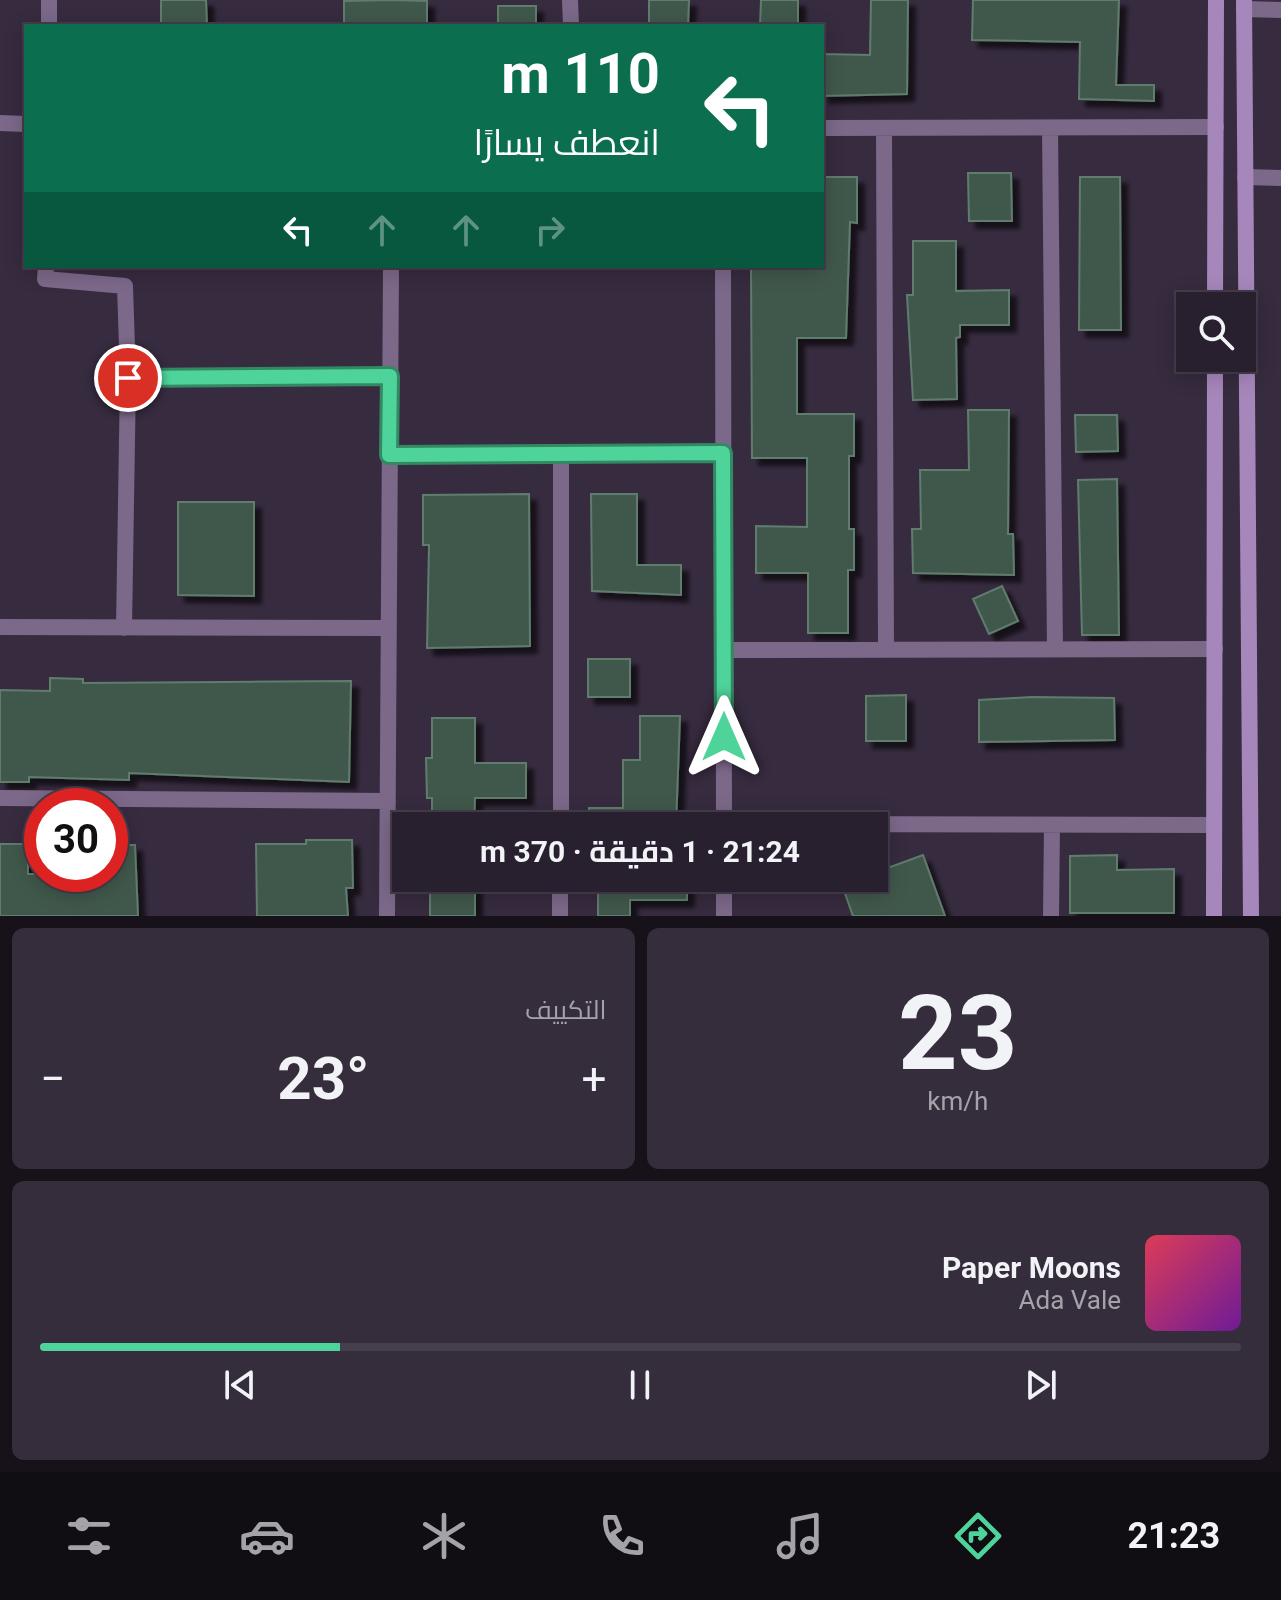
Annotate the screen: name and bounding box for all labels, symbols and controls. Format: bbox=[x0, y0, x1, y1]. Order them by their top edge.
text: 110 m bbox=[501, 41, 660, 107]
icon: left bbox=[688, 56, 792, 160]
text: انعطف يسارًا bbox=[474, 122, 660, 164]
icon: left bbox=[276, 208, 320, 252]
icon: ahead bbox=[360, 208, 404, 252]
icon: ahead bbox=[444, 208, 488, 252]
icon: right bbox=[528, 208, 572, 252]
map controls bbox=[1176, 292, 1256, 372]
button: search bbox=[1176, 292, 1256, 372]
pin bbox=[94, 344, 162, 412]
icon: arrive bbox=[106, 356, 150, 400]
position arrow bbox=[682, 695, 766, 779]
speed limit sign: 30 bbox=[24, 788, 128, 892]
text: 21:24 · 1 دقيقة · 370 m bbox=[480, 834, 800, 869]
text: 23 bbox=[898, 973, 1017, 1094]
text: التكييف bbox=[525, 995, 607, 1025]
text: 23° bbox=[277, 1043, 369, 1114]
text: − bbox=[40, 1053, 65, 1105]
text: + bbox=[582, 1053, 607, 1105]
text: km/h bbox=[927, 1086, 988, 1116]
text: Paper Moons bbox=[942, 1250, 1121, 1285]
text: Ada Vale bbox=[1019, 1285, 1121, 1315]
icon: previous bbox=[218, 1363, 262, 1407]
icon: pause bbox=[618, 1363, 662, 1407]
icon: next bbox=[1019, 1363, 1063, 1407]
icon: filters bbox=[61, 1508, 117, 1564]
icon: car bbox=[239, 1508, 295, 1564]
icon: climate bbox=[416, 1508, 472, 1564]
icon: phone bbox=[594, 1508, 650, 1564]
icon: music bbox=[772, 1508, 828, 1564]
icon: directions bbox=[950, 1508, 1006, 1564]
text: 21:23 bbox=[1127, 1515, 1220, 1557]

